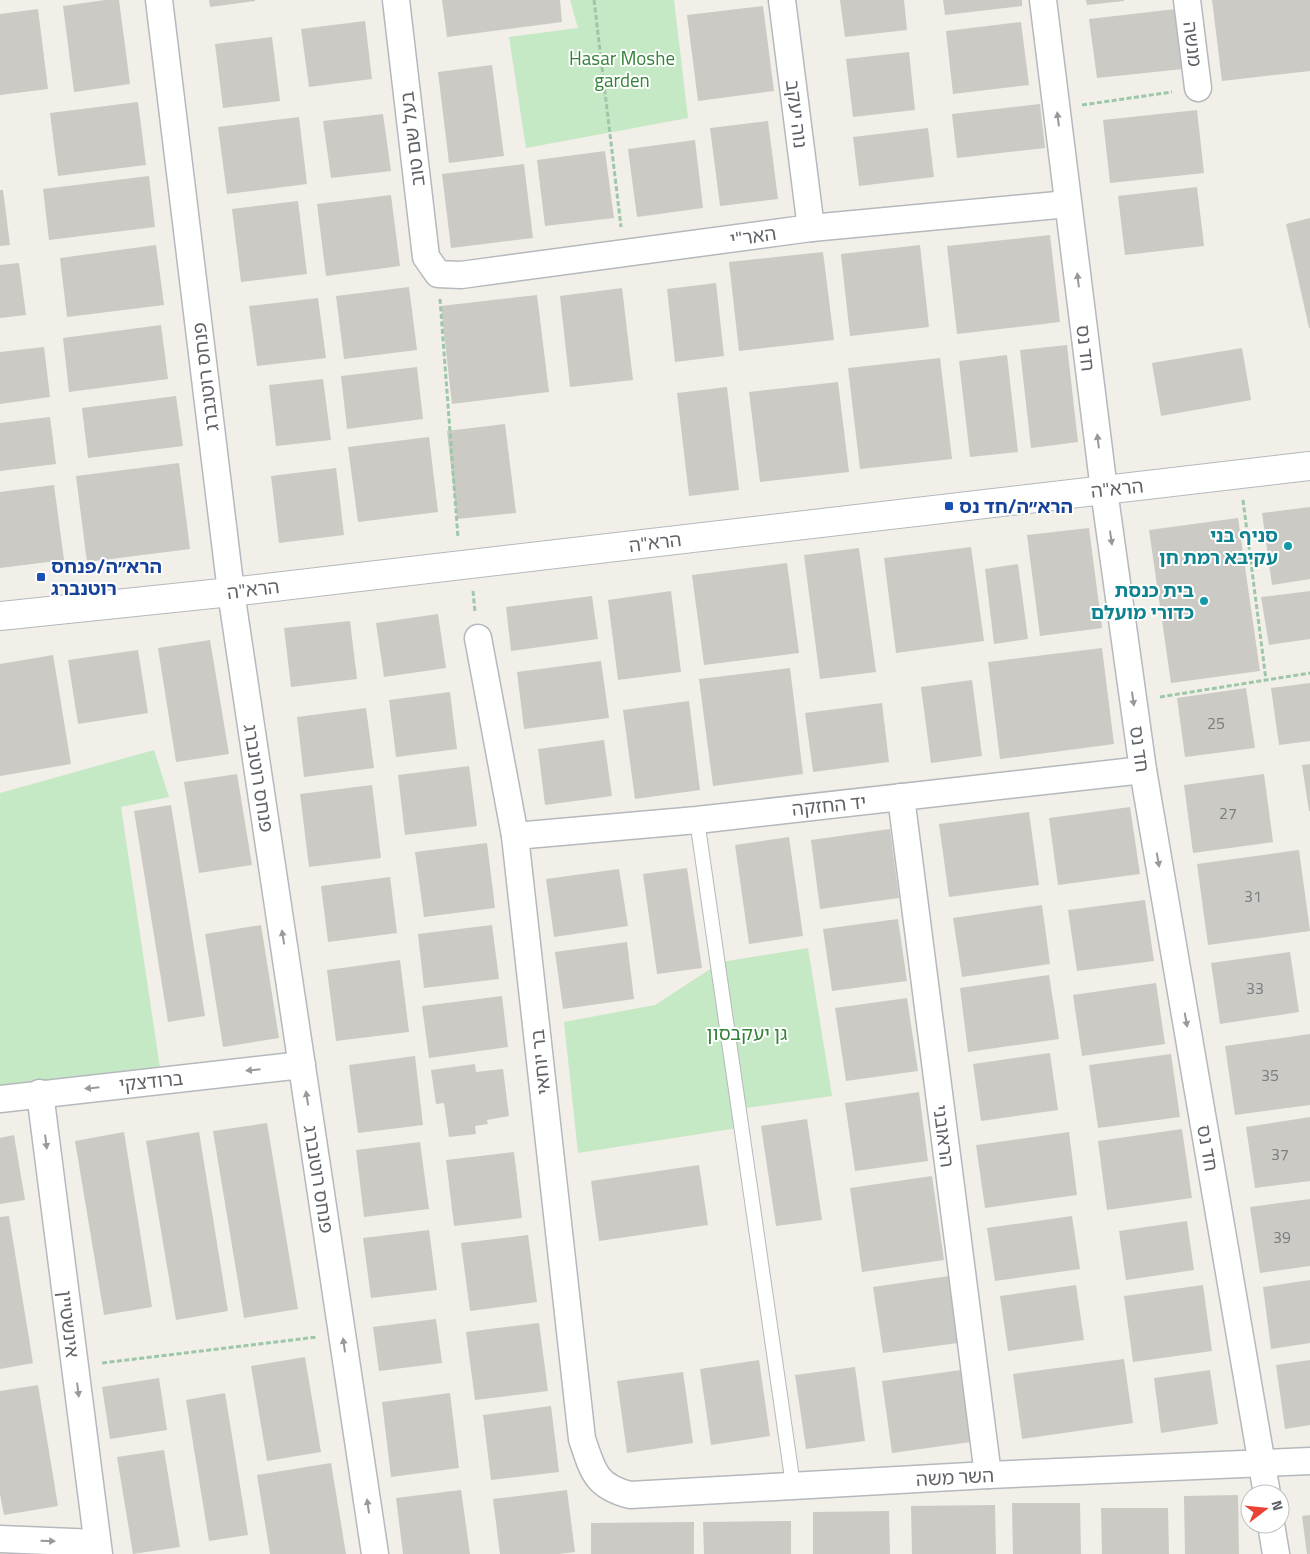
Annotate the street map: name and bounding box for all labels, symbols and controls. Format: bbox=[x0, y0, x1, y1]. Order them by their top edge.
street label: מנשה bbox=[1176, 20, 1211, 68]
park label: Hasar Moshe garden bbox=[569, 43, 675, 94]
street label: נוה יעקב bbox=[779, 78, 816, 150]
street label: בעל שם טוב bbox=[391, 90, 432, 188]
one-way arrow bbox=[1054, 111, 1062, 127]
street label: האר"י bbox=[728, 218, 778, 253]
one-way arrow bbox=[1074, 272, 1082, 288]
street label: פנחס רוטנברג bbox=[183, 321, 226, 433]
street label: חד נס bbox=[1069, 323, 1104, 373]
one-way arrow bbox=[1094, 433, 1102, 449]
street label: הרא"ה bbox=[1089, 470, 1145, 505]
place label: הרא״ה/חד נס bbox=[959, 491, 1073, 520]
marker: הרא״ה/חד נס bbox=[943, 500, 955, 512]
place label: סניף בני עקיבא רמת חן bbox=[1159, 520, 1278, 571]
street label: הרא"ה bbox=[627, 524, 683, 559]
one-way arrow bbox=[1107, 530, 1115, 546]
marker: סניף בני עקיבא רמת חן bbox=[1282, 540, 1294, 552]
place label: הרא״ה/פנחס רוטנברג bbox=[51, 551, 162, 602]
marker: הרא״ה/פנחס רוטנברג bbox=[35, 571, 47, 583]
street label: הרא"ה bbox=[225, 571, 281, 606]
place label: בית כנסת כדורי מועלם bbox=[1091, 575, 1194, 626]
marker: בית כנסת כדורי מועלם bbox=[1198, 595, 1210, 607]
one-way arrow bbox=[1129, 691, 1137, 707]
house number: 25 bbox=[1207, 711, 1225, 735]
street label: פנחס רוטנברג bbox=[237, 722, 282, 834]
street label: חד נס bbox=[1123, 724, 1158, 774]
street label: יד החזקה bbox=[790, 786, 868, 823]
house number: 27 bbox=[1219, 801, 1237, 825]
one-way arrow bbox=[1155, 852, 1163, 868]
house number: 31 bbox=[1244, 884, 1262, 908]
one-way arrow bbox=[279, 929, 287, 945]
house number: 33 bbox=[1246, 976, 1264, 1000]
one-way arrow bbox=[1182, 1012, 1190, 1028]
park label: גן יעקבסון bbox=[707, 1018, 787, 1047]
street label: בר יוחאי bbox=[522, 1028, 557, 1096]
street label: ברודצקי bbox=[117, 1063, 185, 1098]
house number: 35 bbox=[1261, 1063, 1279, 1087]
one-way arrow bbox=[245, 1066, 261, 1074]
one-way arrow bbox=[84, 1084, 100, 1092]
one-way arrow bbox=[303, 1089, 311, 1105]
street label: הראובני bbox=[926, 1103, 963, 1169]
street label: פנחס רוטנברג bbox=[297, 1123, 342, 1235]
street label: חד נס bbox=[1190, 1123, 1227, 1173]
one-way arrow bbox=[42, 1134, 50, 1150]
house number: 37 bbox=[1271, 1142, 1289, 1166]
house number: 39 bbox=[1273, 1225, 1291, 1249]
street label: אינשטיין bbox=[51, 1289, 88, 1359]
one-way arrow bbox=[340, 1337, 348, 1353]
one-way arrow bbox=[74, 1382, 82, 1398]
street label: השר משה bbox=[915, 1460, 995, 1493]
north arrow bbox=[1240, 1484, 1290, 1534]
one-way arrow bbox=[364, 1497, 372, 1513]
text: N bbox=[1267, 1498, 1289, 1513]
one-way arrow bbox=[41, 1537, 57, 1545]

